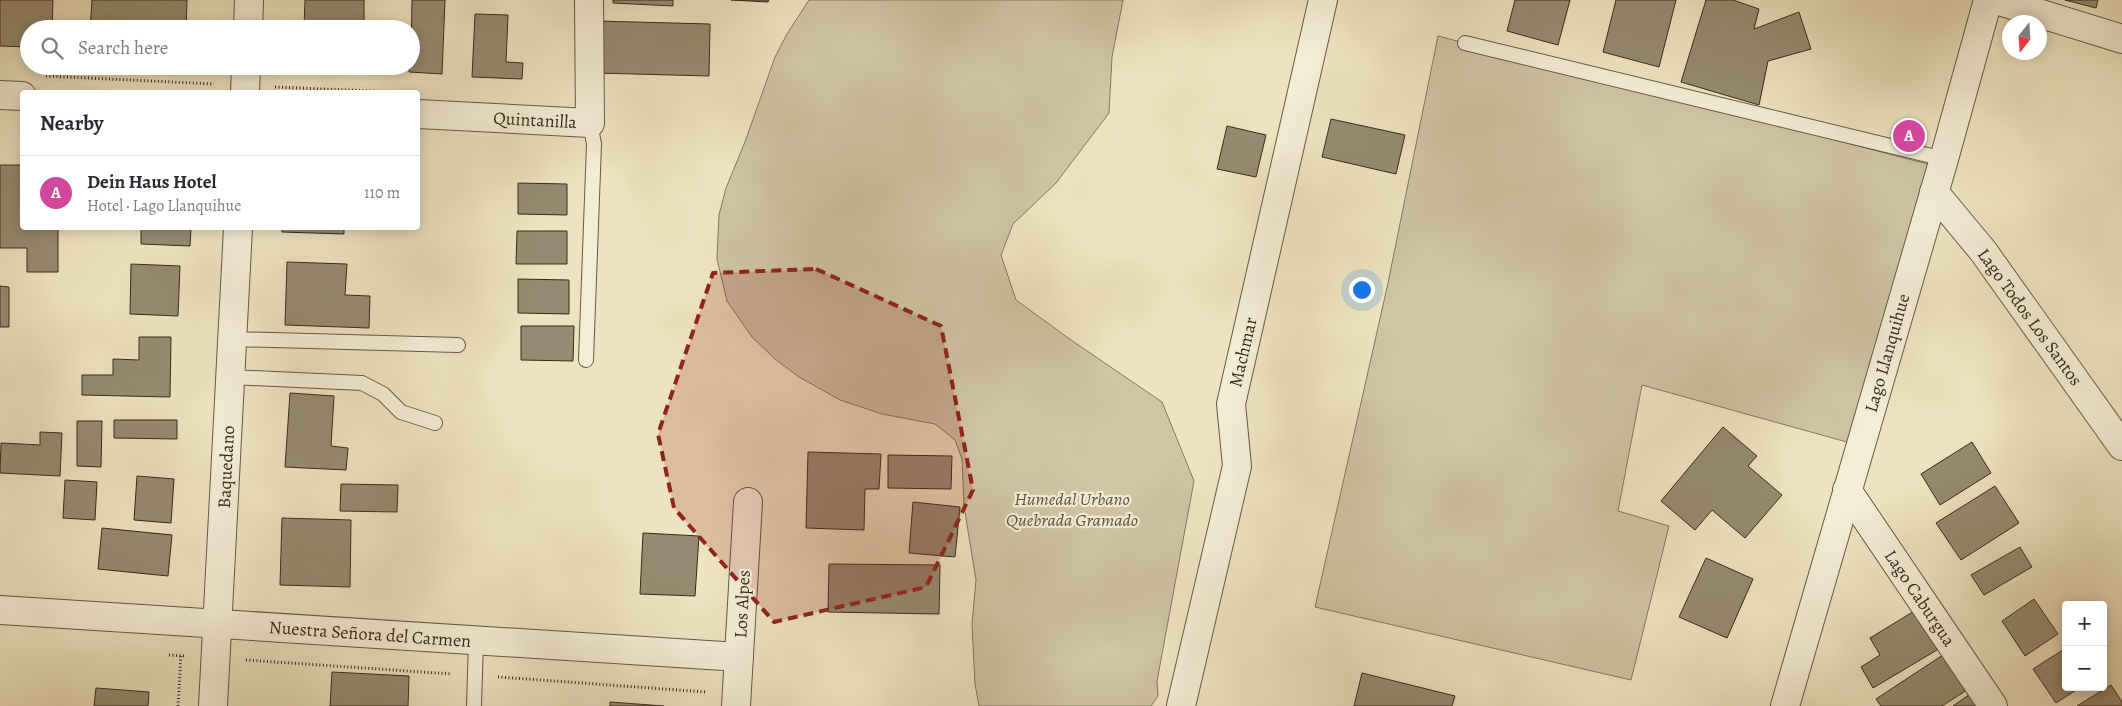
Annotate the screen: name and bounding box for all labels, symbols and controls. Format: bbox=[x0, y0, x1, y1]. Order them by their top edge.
north arrow bbox=[2002, 15, 2047, 60]
search box bbox=[20, 20, 420, 75]
icon: search bbox=[38, 34, 66, 62]
text: Search here bbox=[78, 35, 168, 61]
street label: Quintanilla bbox=[493, 106, 578, 134]
text: Nearby bbox=[40, 109, 103, 137]
pin: A bbox=[1893, 117, 1925, 155]
text: Dein Haus Hotel bbox=[87, 169, 217, 195]
text: A bbox=[51, 182, 61, 204]
text: 110 m bbox=[364, 182, 400, 204]
text: Hotel · Lago Llanquihue bbox=[87, 195, 241, 217]
street label: Lago Todos Los Santos bbox=[1972, 243, 2088, 391]
your location bbox=[1349, 277, 1375, 303]
street label: Lago Llanquihue bbox=[1859, 291, 1915, 415]
street label: Machmar bbox=[1223, 315, 1263, 389]
street label: Baquedano bbox=[212, 425, 240, 509]
park label: Humedal Urbano Quebrada Gramado bbox=[1006, 487, 1138, 532]
street label: Lago Caburgua bbox=[1879, 545, 1962, 651]
street label: Los Alpes bbox=[728, 569, 756, 639]
map controls bbox=[2062, 601, 2107, 691]
button: + bbox=[2062, 601, 2107, 646]
street label: Nuestra Señora del Carmen bbox=[268, 615, 472, 653]
button: − bbox=[2062, 646, 2107, 691]

